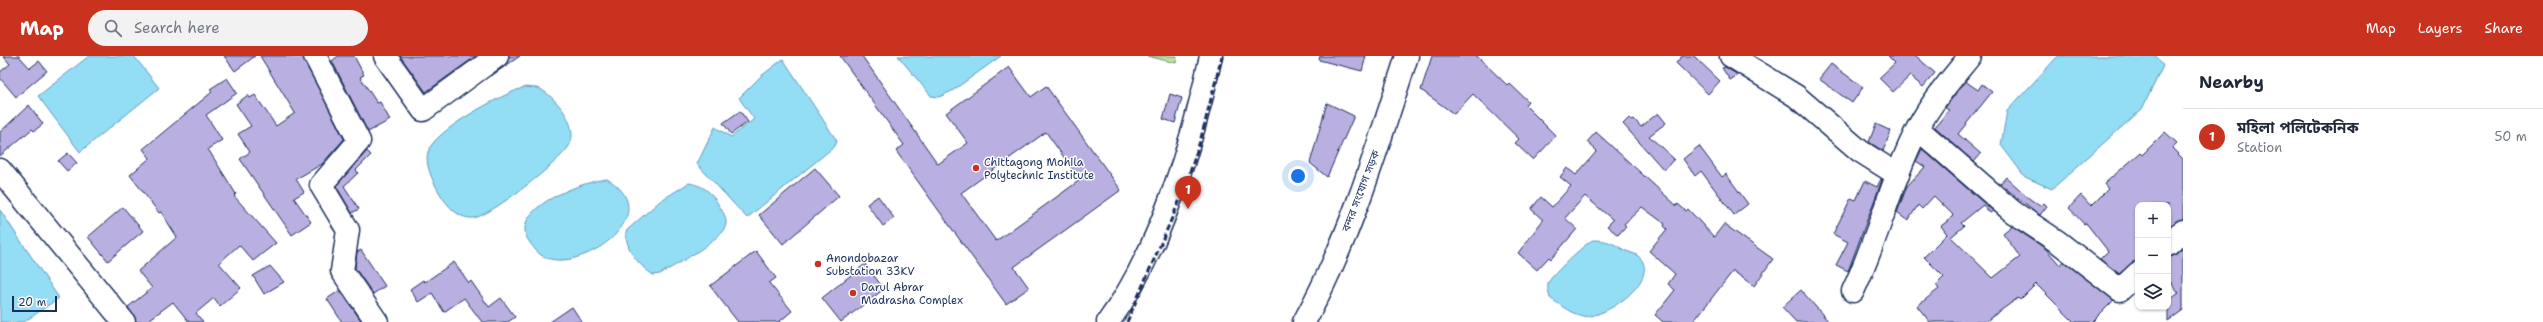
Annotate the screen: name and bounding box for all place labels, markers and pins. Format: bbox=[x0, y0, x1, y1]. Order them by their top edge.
place label: Chittagong Mohila Polytechnic Institute bbox=[984, 155, 1094, 183]
marker: Chittagong Mohila Polytechnic Institute bbox=[971, 163, 981, 173]
pin: 1 bbox=[1175, 176, 1201, 209]
place label: Anondobazar Substation 33KV bbox=[826, 251, 915, 279]
marker: Anondobazar Substation 33KV bbox=[813, 259, 823, 269]
place label: Darul Abrar Madrasha Complex bbox=[861, 280, 963, 308]
marker: Darul Abrar Madrasha Complex bbox=[848, 288, 858, 298]

